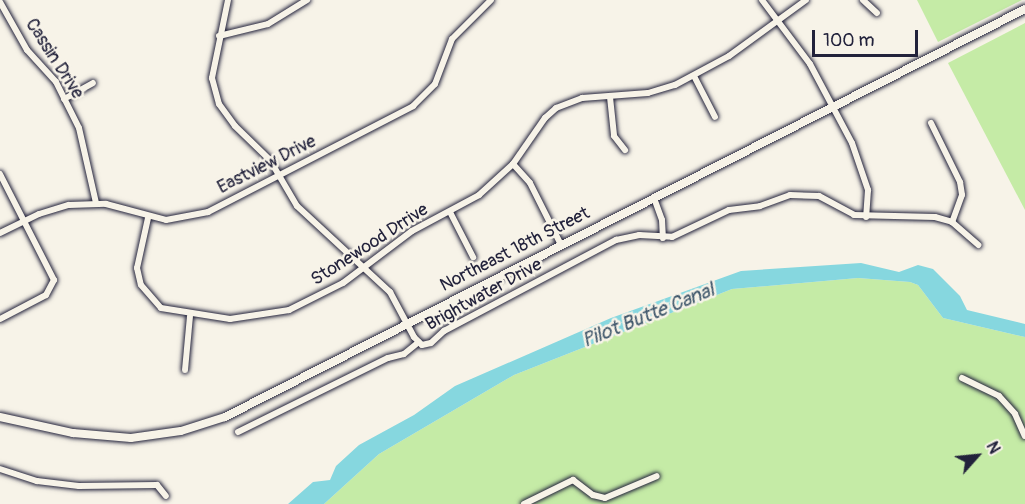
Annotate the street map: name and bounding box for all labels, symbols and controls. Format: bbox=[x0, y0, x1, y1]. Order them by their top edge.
street label: Cassin Drive bbox=[20, 15, 88, 103]
scale bar bbox=[815, 18, 922, 56]
text: 100 m bbox=[823, 29, 875, 52]
street label: Eastview Drive bbox=[214, 131, 320, 199]
street label: Stonewood Drrive bbox=[307, 199, 433, 291]
street label: Northeast 18th Street bbox=[437, 203, 593, 297]
street label: Brightwater Drive bbox=[422, 254, 546, 336]
water label: Pilot Butte Canal bbox=[578, 278, 718, 352]
north arrow bbox=[947, 426, 1007, 486]
text: N bbox=[982, 438, 1004, 457]

